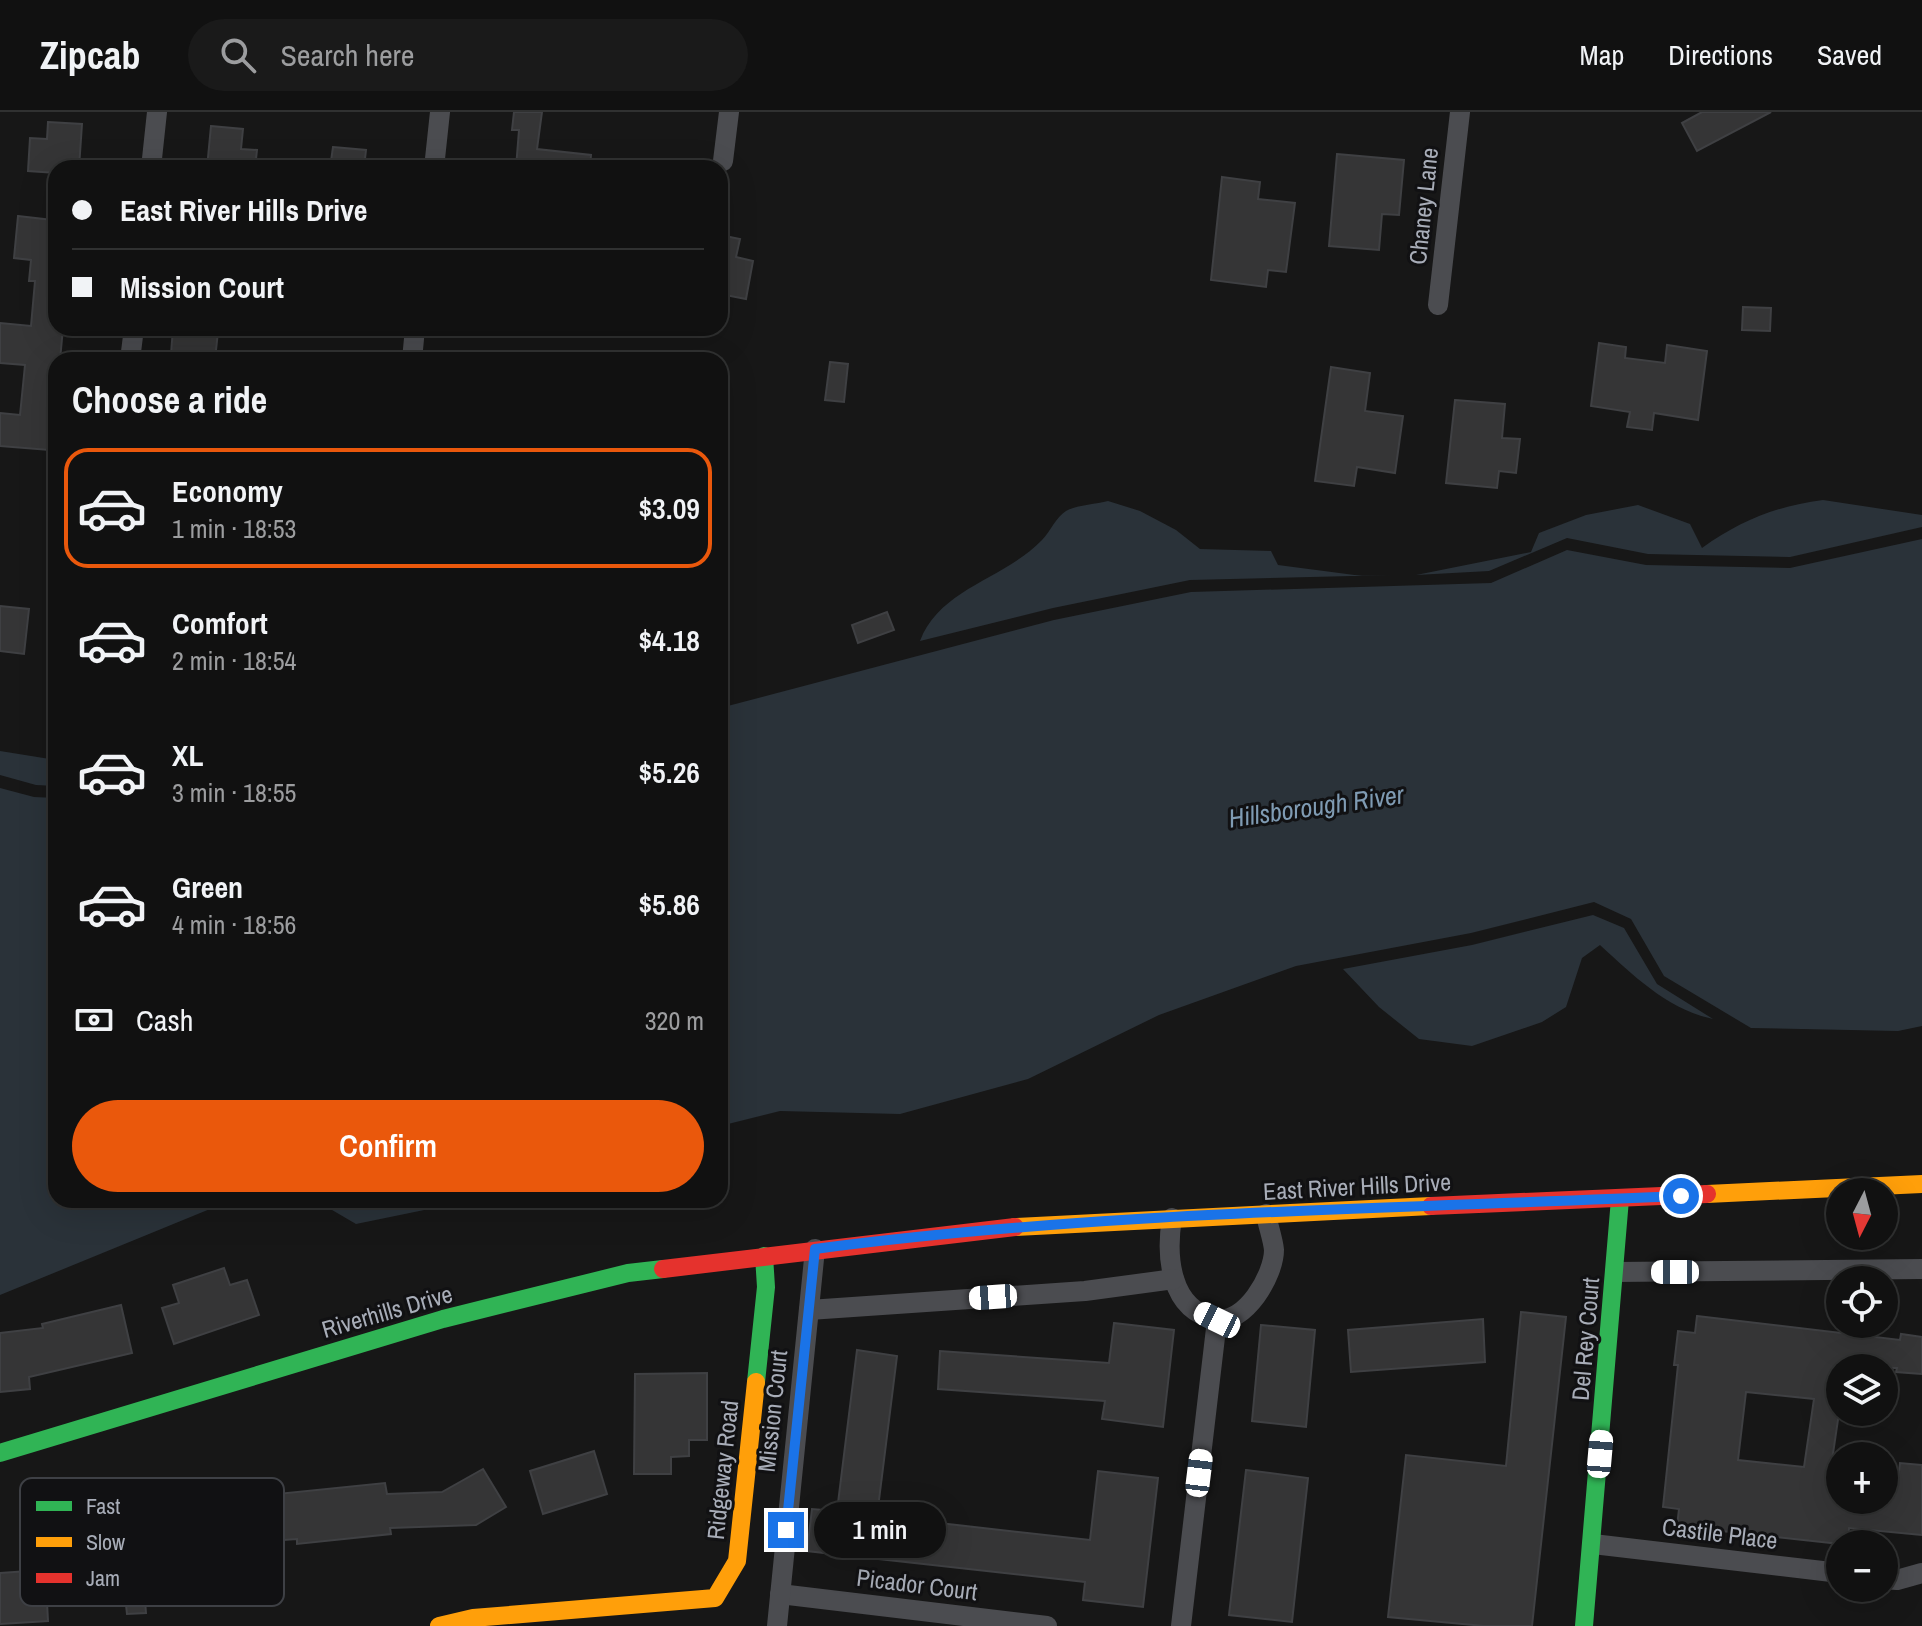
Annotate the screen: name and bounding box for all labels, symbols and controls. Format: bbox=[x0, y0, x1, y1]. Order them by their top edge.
search box bbox=[188, 19, 748, 91]
text: Zipcab bbox=[40, 30, 140, 81]
icon: search bbox=[216, 33, 260, 77]
text: Search here bbox=[280, 35, 414, 75]
text: Map bbox=[1580, 36, 1624, 74]
text: Directions bbox=[1668, 36, 1773, 74]
text: Saved bbox=[1817, 36, 1882, 74]
street label: Chaney Lane bbox=[1401, 146, 1445, 266]
text: East River Hills Drive bbox=[120, 190, 368, 230]
text: Mission Court bbox=[120, 267, 284, 307]
text: Choose a ride bbox=[72, 376, 267, 424]
text: Economy bbox=[172, 471, 283, 511]
icon: car bbox=[76, 472, 148, 544]
text: $3.09 bbox=[638, 488, 700, 528]
text: 1 min · 18:53 bbox=[172, 511, 296, 546]
text: Comfort bbox=[172, 603, 268, 643]
icon: car bbox=[76, 604, 148, 676]
text: $4.18 bbox=[638, 620, 700, 660]
text: 2 min · 18:54 bbox=[172, 643, 296, 678]
text: XL bbox=[172, 735, 203, 775]
icon: car bbox=[76, 736, 148, 808]
text: $5.26 bbox=[638, 752, 700, 792]
text: 3 min · 18:55 bbox=[172, 775, 296, 810]
water label: Hillsborough River bbox=[1226, 776, 1407, 836]
text: Green bbox=[172, 867, 243, 907]
icon: car bbox=[76, 868, 148, 940]
text: $5.86 bbox=[638, 884, 700, 924]
text: 4 min · 18:56 bbox=[172, 907, 296, 942]
icon: cash bbox=[72, 998, 116, 1042]
text: Cash bbox=[136, 1000, 193, 1040]
text: 320 m bbox=[645, 1003, 704, 1038]
button: Confirm bbox=[72, 1100, 704, 1192]
street label: East River Hills Drive bbox=[1262, 1165, 1452, 1207]
route start bbox=[1663, 1178, 1699, 1214]
north arrow bbox=[1826, 1178, 1898, 1250]
map controls bbox=[1826, 1178, 1898, 1602]
car bbox=[1651, 1260, 1699, 1284]
button: locate bbox=[1826, 1266, 1898, 1338]
street label: Del Rey Court bbox=[1564, 1276, 1606, 1402]
street label: Riverhills Drive bbox=[318, 1277, 456, 1345]
car bbox=[968, 1283, 1018, 1311]
car bbox=[1190, 1299, 1244, 1341]
street label: Mission Court bbox=[750, 1348, 794, 1474]
button: layers bbox=[1826, 1354, 1898, 1426]
street label: Ridgeway Road bbox=[699, 1399, 745, 1541]
car bbox=[1586, 1429, 1614, 1479]
button: + bbox=[1826, 1442, 1898, 1514]
car bbox=[1184, 1448, 1214, 1498]
legend bbox=[20, 1478, 284, 1606]
text: Fast bbox=[86, 1491, 120, 1521]
callout: 1 min bbox=[814, 1502, 946, 1558]
street label: Castile Place bbox=[1661, 1510, 1779, 1556]
route end bbox=[768, 1512, 804, 1548]
text: 1 min bbox=[853, 1512, 907, 1547]
text: Slow bbox=[86, 1527, 125, 1557]
button: − bbox=[1826, 1530, 1898, 1602]
street label: Picador Court bbox=[855, 1561, 980, 1607]
text: Jam bbox=[86, 1563, 120, 1593]

